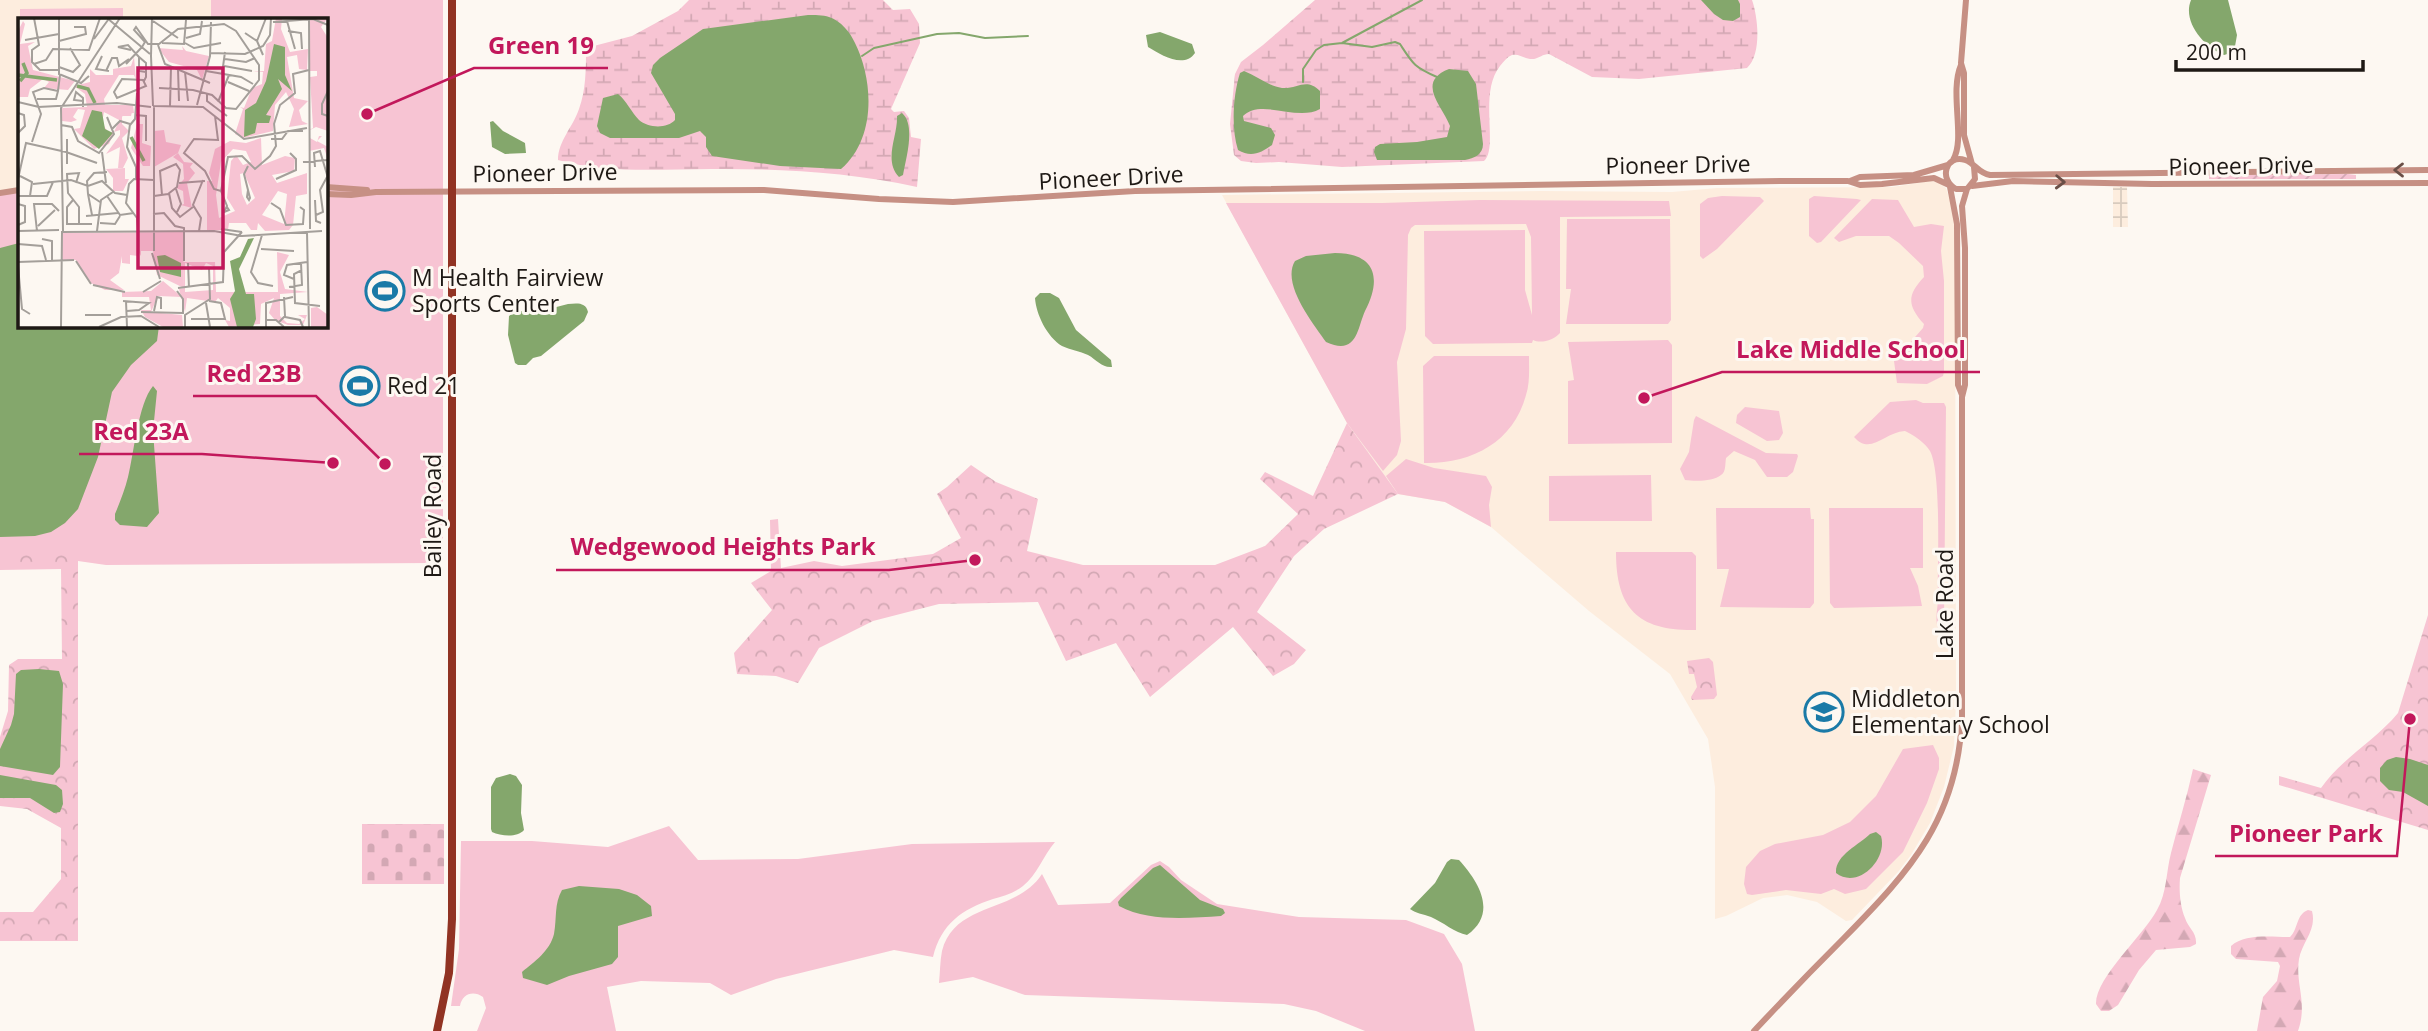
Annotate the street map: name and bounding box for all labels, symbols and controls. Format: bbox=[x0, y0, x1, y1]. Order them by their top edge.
inset map bbox=[18, 18, 327, 327]
callout: Green 19 bbox=[474, 23, 608, 68]
text: Green 19 bbox=[488, 28, 594, 61]
scale bar bbox=[2176, 28, 2363, 72]
text: 200 m bbox=[2186, 38, 2247, 66]
street label: Pioneer Drive bbox=[1605, 147, 1751, 181]
street label: Pioneer Drive bbox=[2168, 148, 2314, 182]
street label: Pioneer Drive bbox=[472, 155, 618, 189]
street label: Pioneer Drive bbox=[1038, 157, 1184, 197]
one-way arrow bbox=[2393, 162, 2404, 178]
one-way arrow bbox=[2055, 175, 2066, 190]
place label: M Health Fairview Sports Center bbox=[412, 261, 603, 319]
sports icon: M Health Fairview Sports Center bbox=[364, 270, 406, 312]
callout: Lake Middle School bbox=[1722, 327, 1980, 372]
text: Lake Middle School bbox=[1736, 332, 1966, 365]
callout: Red 23B bbox=[193, 351, 316, 396]
text: Red 23B bbox=[206, 356, 302, 389]
sports icon: Red 21 bbox=[339, 365, 381, 407]
place label: Red 21 bbox=[387, 369, 460, 401]
callout: Red 23A bbox=[79, 409, 202, 454]
text: Red 23A bbox=[93, 414, 189, 447]
street label: Bailey Road bbox=[416, 454, 448, 578]
callout: Wedgewood Heights Park bbox=[556, 525, 889, 570]
text: Wedgewood Heights Park bbox=[570, 529, 876, 562]
street label: Lake Road bbox=[1928, 549, 1960, 659]
place label: Middleton Elementary School bbox=[1851, 682, 2050, 740]
school or university icon: Middleton Elementary School bbox=[1803, 691, 1845, 733]
callout: Pioneer Park bbox=[2215, 811, 2397, 856]
text: Pioneer Park bbox=[2229, 816, 2383, 849]

